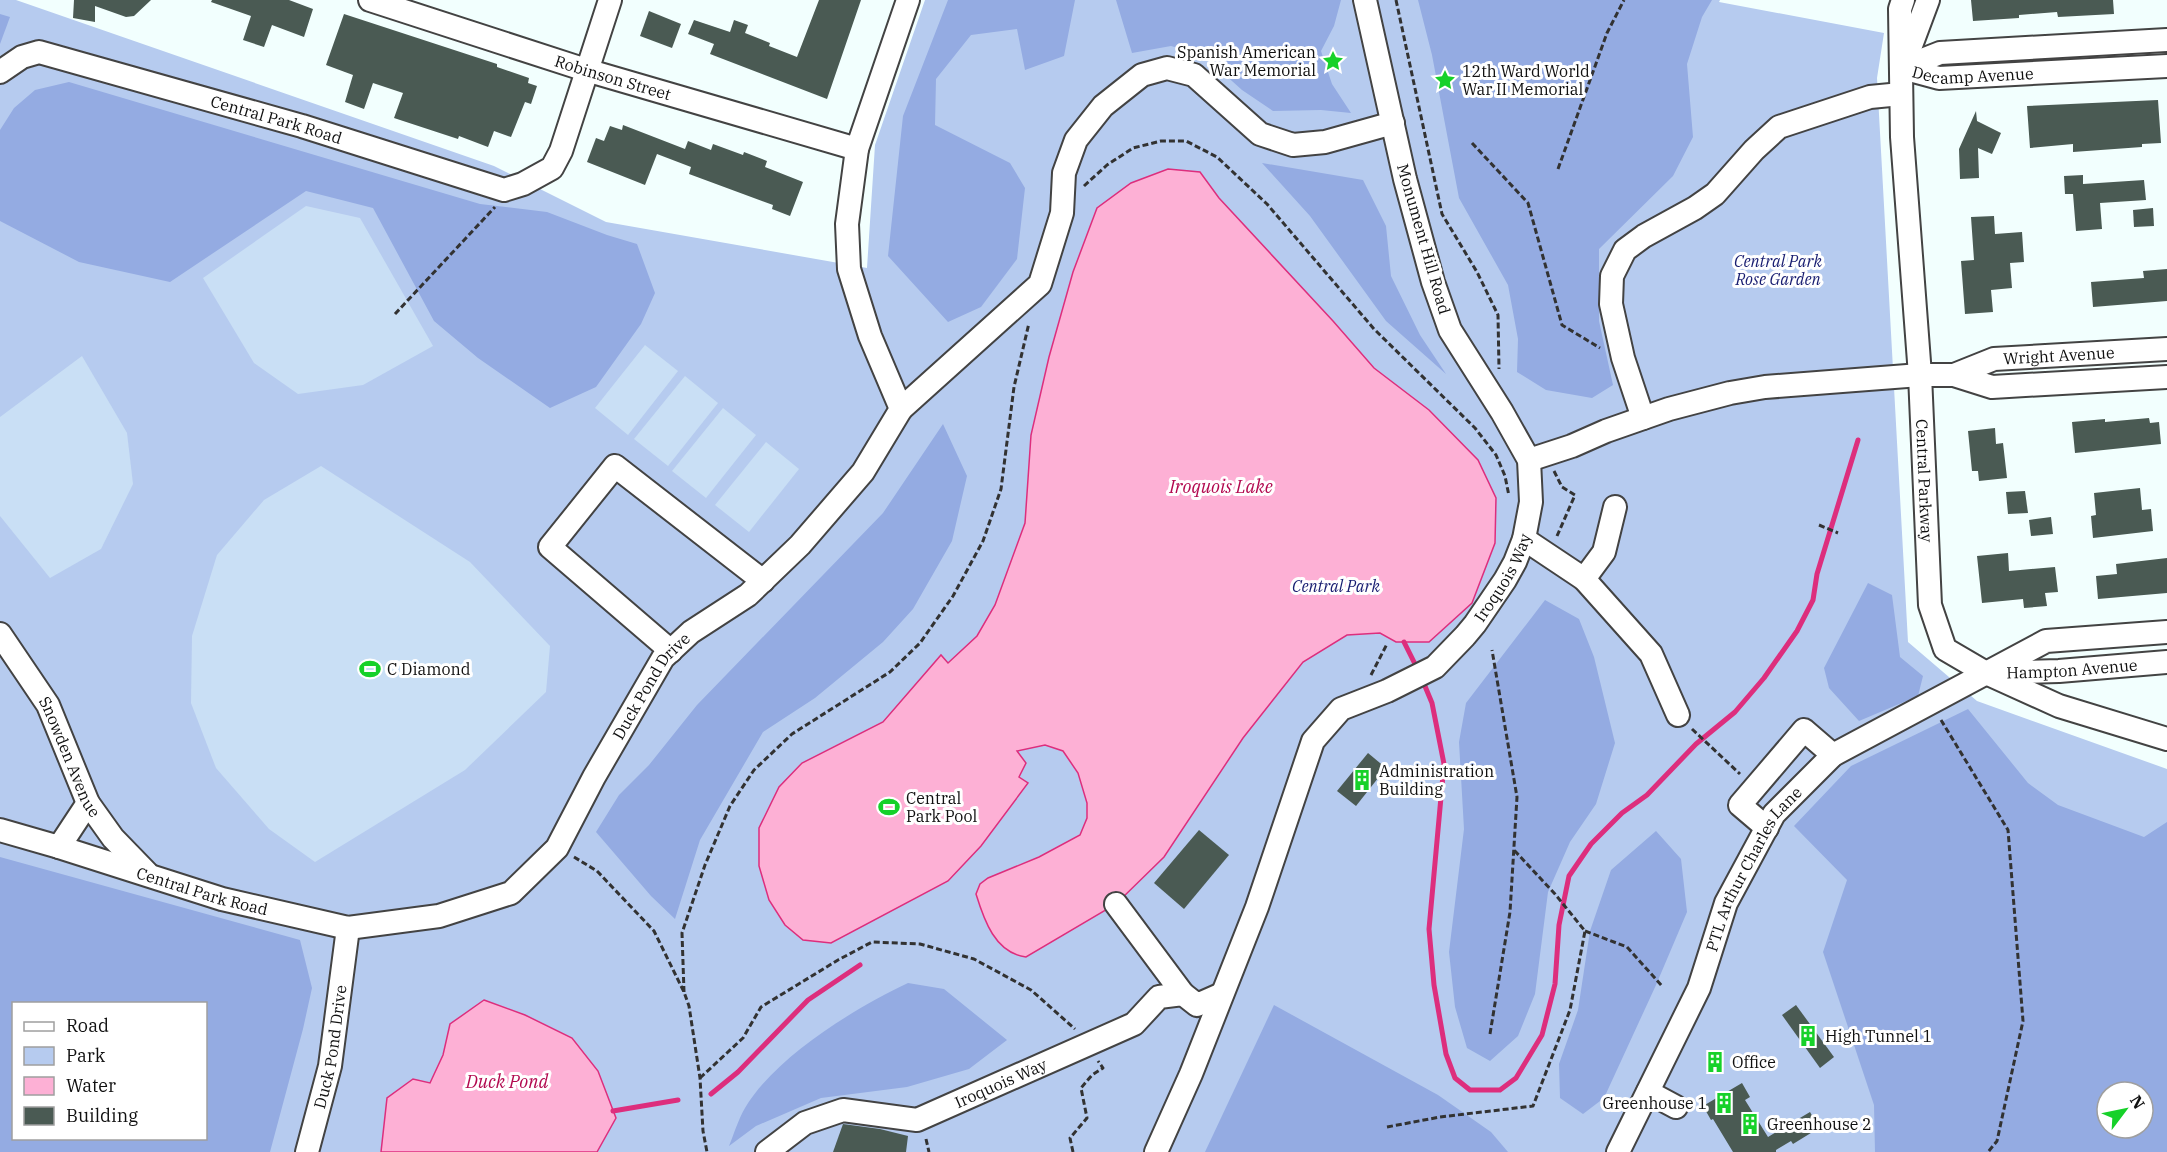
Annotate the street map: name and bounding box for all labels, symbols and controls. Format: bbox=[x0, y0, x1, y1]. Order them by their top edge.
place label: Spanish American War Memorial bbox=[1177, 42, 1316, 80]
place icon: Spanish American War Memorial bbox=[1321, 49, 1345, 73]
street label: Robinson Street bbox=[552, 51, 674, 104]
place label: 12th Ward World War II Memorial bbox=[1462, 61, 1590, 99]
street label: Decamp Avenue bbox=[1910, 61, 2034, 88]
place icon: 12th Ward World War II Memorial bbox=[1433, 68, 1457, 92]
street label: Central Park Road bbox=[208, 91, 345, 148]
street label: Monument Hill Road bbox=[1393, 161, 1455, 317]
park label: Central Park Rose Garden bbox=[1734, 251, 1822, 289]
street label: Wright Avenue bbox=[2003, 342, 2115, 368]
street label: Central Parkway bbox=[1912, 419, 1937, 543]
water label: Iroquois Lake bbox=[1168, 475, 1273, 498]
street label: Iroquois Way bbox=[1470, 532, 1535, 625]
park label: Central Park bbox=[1292, 576, 1380, 596]
street label: Duck Pond Drive bbox=[608, 628, 694, 743]
street label: Hampton Avenue bbox=[2006, 655, 2138, 683]
sports icon: C Diamond bbox=[358, 657, 382, 681]
place label: C Diamond bbox=[387, 659, 471, 679]
street label: Snowden Avenue bbox=[35, 692, 105, 821]
place label: Administration Building bbox=[1379, 761, 1494, 799]
building icon: Administration Building bbox=[1350, 768, 1374, 792]
street label: PTL Arthur Charles Lane bbox=[1701, 782, 1806, 954]
place label: Central Park Pool bbox=[906, 788, 978, 826]
sports icon: Central Park Pool bbox=[877, 795, 901, 819]
street label: Central Park Road bbox=[134, 862, 270, 919]
street label: Duck Pond Drive bbox=[309, 984, 350, 1111]
legend bbox=[12, 1002, 207, 1140]
text: Road bbox=[66, 1014, 109, 1037]
building icon: High Tunnel 1 bbox=[1796, 1024, 1820, 1048]
place label: High Tunnel 1 bbox=[1825, 1026, 1932, 1046]
text: Park bbox=[66, 1044, 106, 1067]
building icon: Office bbox=[1703, 1050, 1727, 1074]
place label: Office bbox=[1732, 1052, 1776, 1072]
street label: Iroquois Way bbox=[951, 1054, 1050, 1112]
water label: Duck Pond bbox=[465, 1070, 548, 1093]
text: Water bbox=[66, 1074, 116, 1097]
north arrow bbox=[2095, 1080, 2155, 1140]
building icon: Greenhouse 1 bbox=[1712, 1091, 1736, 1115]
text: N bbox=[2126, 1091, 2150, 1113]
place label: Greenhouse 1 bbox=[1602, 1093, 1707, 1113]
text: Building bbox=[66, 1104, 138, 1127]
building icon: Greenhouse 2 bbox=[1738, 1112, 1762, 1136]
place label: Greenhouse 2 bbox=[1767, 1114, 1872, 1134]

